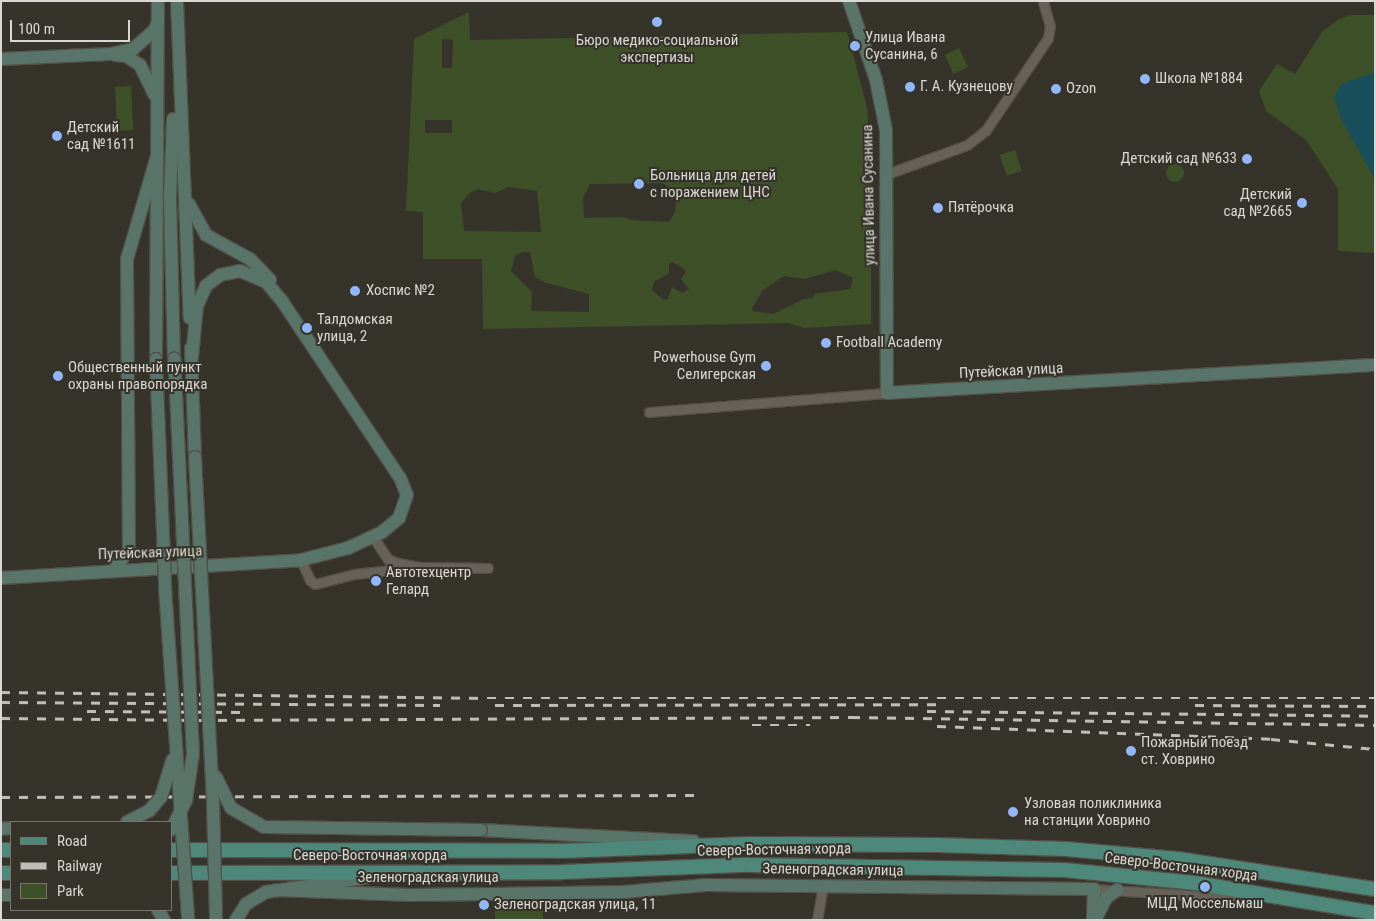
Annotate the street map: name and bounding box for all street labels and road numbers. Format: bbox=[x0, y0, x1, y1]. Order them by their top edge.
street label: улица Ивана Сусанина bbox=[859, 124, 879, 266]
street label: Путейская улица bbox=[958, 359, 1064, 383]
street label: Путейская улица bbox=[98, 542, 202, 564]
street label: Северо-Восточная хорда bbox=[697, 840, 851, 860]
street label: Северо-Восточная хорда bbox=[293, 847, 447, 865]
street label: Северо-Восточная хорда bbox=[1103, 849, 1259, 885]
street label: Зеленоградская улица bbox=[762, 860, 904, 880]
street label: Зеленоградская улица bbox=[357, 869, 499, 887]

